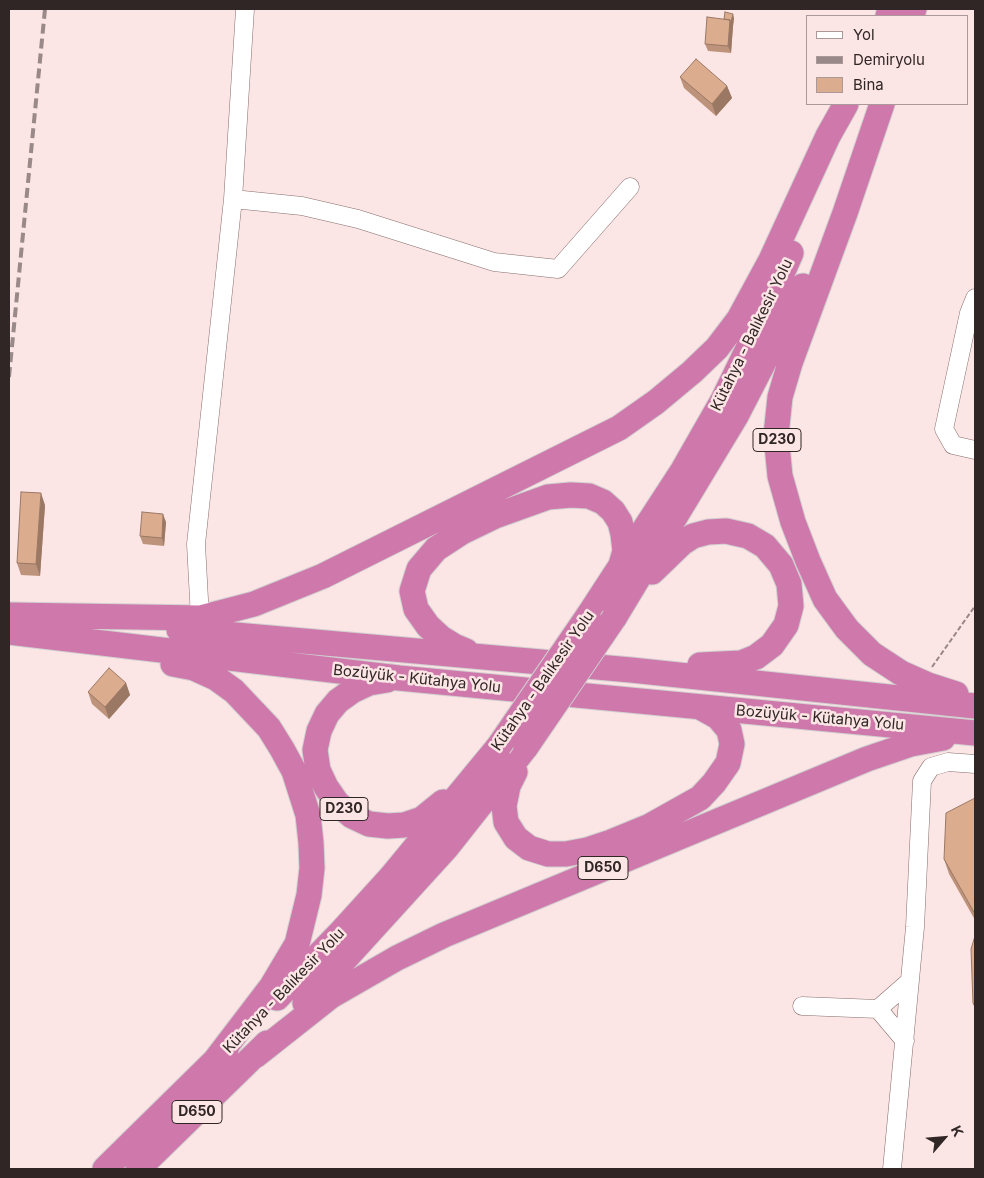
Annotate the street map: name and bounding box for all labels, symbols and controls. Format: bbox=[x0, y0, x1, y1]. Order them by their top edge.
legend bbox=[806, 15, 969, 105]
text: Yol bbox=[853, 25, 875, 44]
text: Demiryolu bbox=[853, 50, 925, 69]
text: Bina bbox=[853, 75, 884, 94]
street label: Kütahya - Balıkesir Yolu bbox=[707, 256, 797, 414]
road number: D230 bbox=[753, 428, 801, 452]
street label: Kütahya - Balıkesir Yolu bbox=[488, 608, 598, 754]
street label: Bozüyük - Kütahya Yolu bbox=[332, 661, 502, 697]
street label: Bozüyük - Kütahya Yolu bbox=[735, 702, 905, 734]
road number: D230 bbox=[320, 798, 368, 821]
road number: D650 bbox=[578, 856, 628, 880]
street label: Kütahya - Balıkesir Yolu bbox=[220, 925, 348, 1057]
road number: D650 bbox=[172, 1100, 222, 1124]
north arrow bbox=[919, 1113, 969, 1163]
text: K bbox=[948, 1123, 968, 1139]

